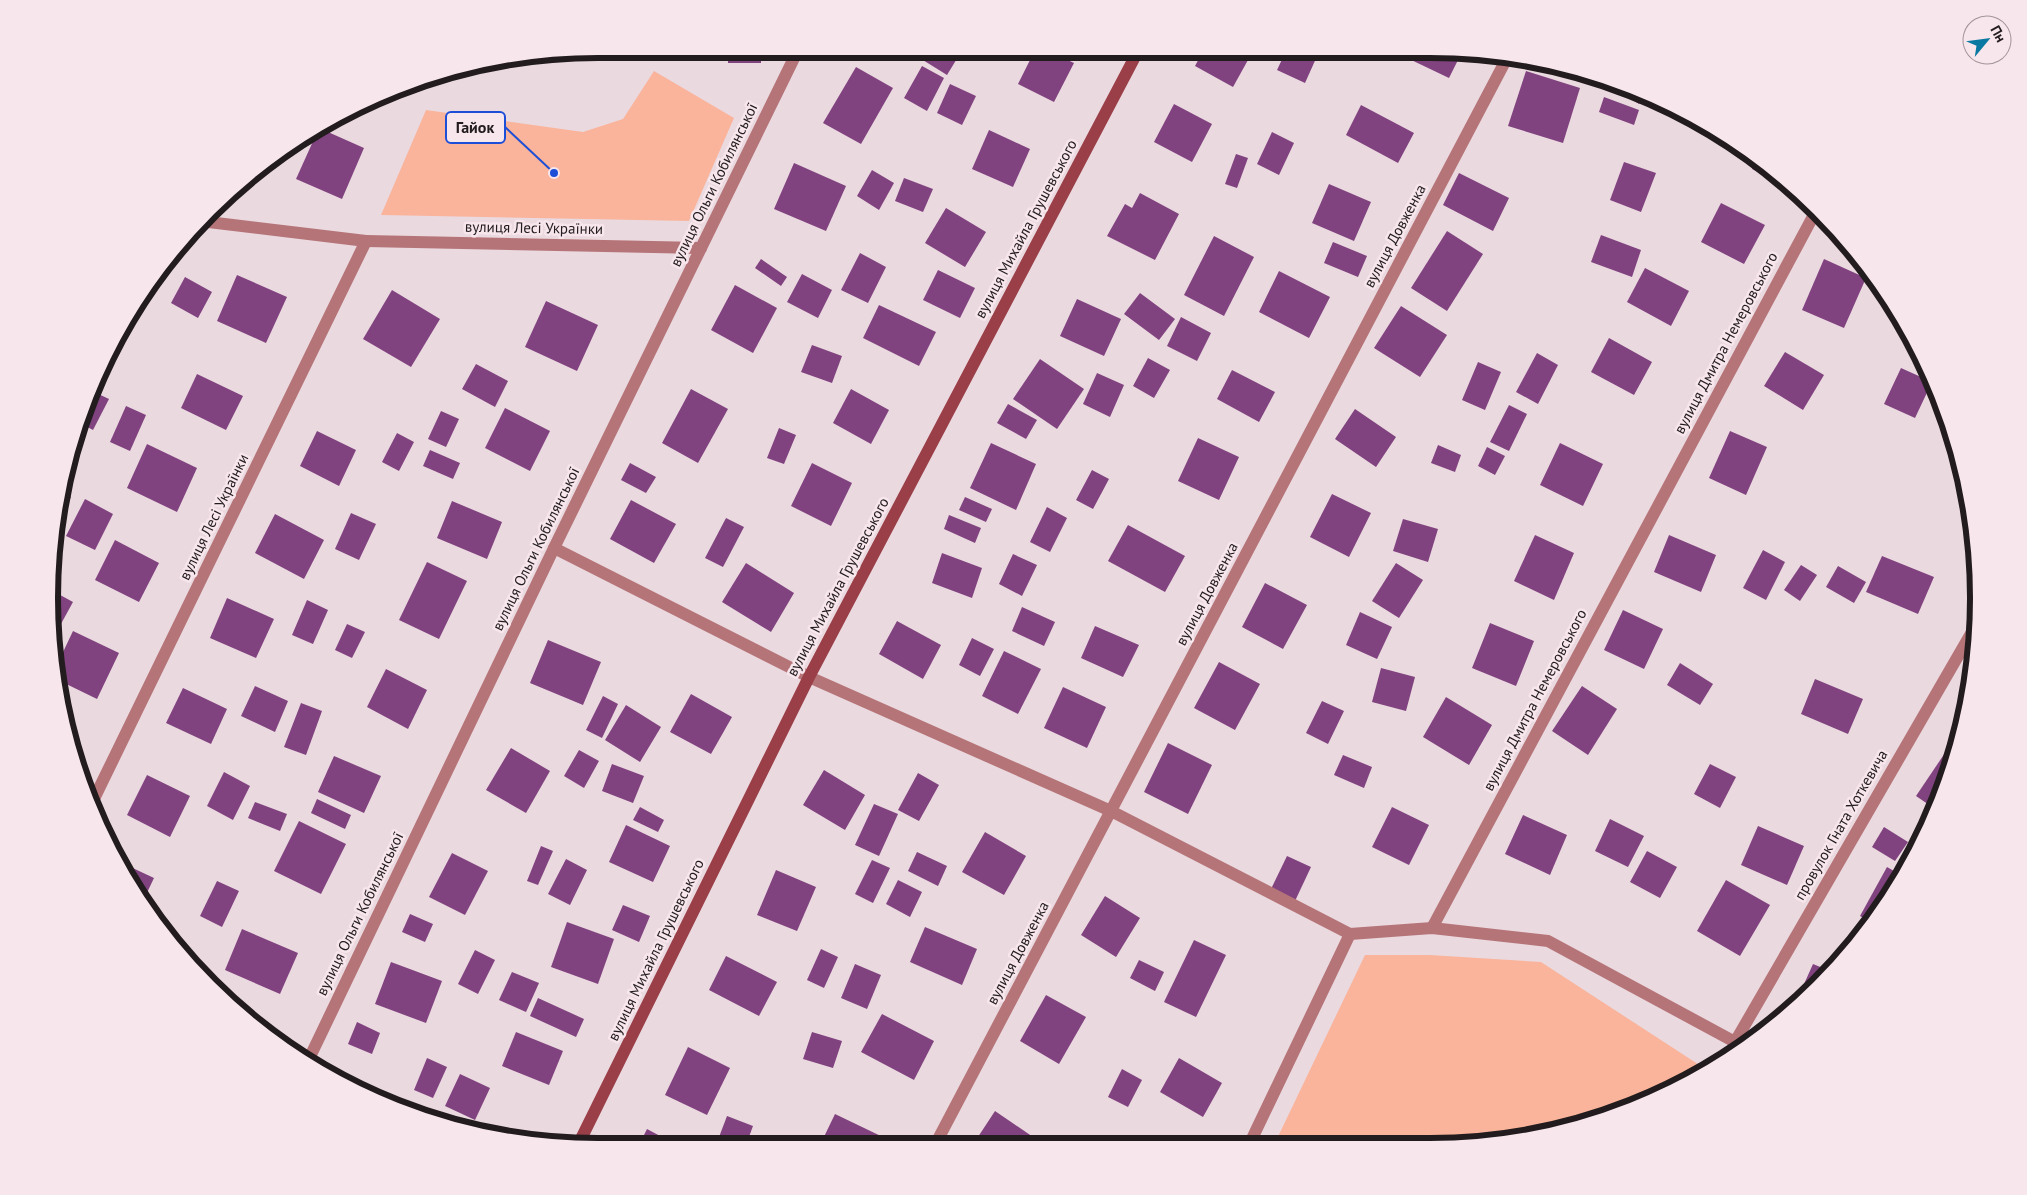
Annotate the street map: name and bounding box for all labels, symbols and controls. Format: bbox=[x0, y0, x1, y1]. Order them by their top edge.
north arrow bbox=[1962, 15, 2012, 65]
text: Пн bbox=[1987, 22, 2010, 45]
street label: вулиця Ольги Кобилянської bbox=[666, 100, 761, 270]
callout: Гайок bbox=[446, 112, 505, 143]
text: Гайок bbox=[456, 117, 494, 137]
street label: вулиця Михайла Грушевського bbox=[970, 136, 1081, 321]
street label: вулиця Довженка bbox=[1359, 181, 1430, 291]
street label: вулиця Лесі Українки bbox=[465, 217, 603, 238]
street label: вулиця Дмитра Немеровського bbox=[1669, 249, 1782, 437]
street label: вулиця Лесі Українки bbox=[175, 450, 252, 583]
street label: вулиця Ольги Кобилянської bbox=[488, 464, 583, 634]
street label: вулиця Михайла Грушевського bbox=[782, 494, 893, 679]
street label: вулиця Довженка bbox=[1171, 539, 1242, 649]
street label: вулиця Дмитра Немеровського bbox=[1478, 606, 1591, 794]
street label: провулок Гната Хоткевича bbox=[1790, 746, 1891, 903]
street label: вулиця Ольги Кобилянської bbox=[312, 829, 407, 999]
street label: вулиця Михайла Грушевського bbox=[603, 856, 708, 1044]
street label: вулиця Довженка bbox=[982, 898, 1053, 1008]

